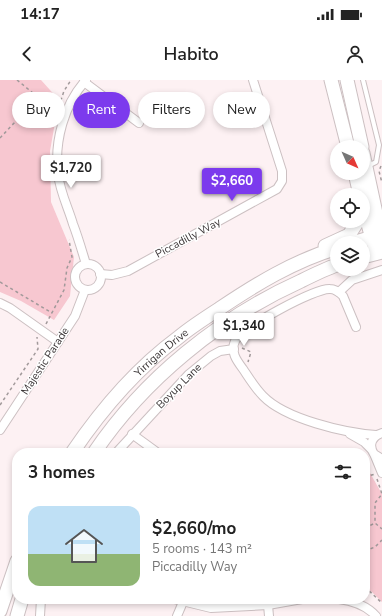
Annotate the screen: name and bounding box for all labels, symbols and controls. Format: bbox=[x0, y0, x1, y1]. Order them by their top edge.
text: 14:17 bbox=[20, 4, 60, 24]
text: Habito bbox=[163, 42, 219, 66]
icon: back bbox=[16, 43, 38, 65]
icon: person bbox=[344, 43, 366, 65]
chip: Buy bbox=[12, 92, 65, 128]
chip: Rent bbox=[73, 92, 130, 128]
chip: Filters bbox=[138, 92, 205, 128]
chip: New bbox=[213, 92, 270, 128]
north arrow bbox=[330, 140, 370, 180]
map controls bbox=[330, 140, 370, 276]
pin: $1,720 bbox=[38, 155, 104, 189]
text: $1,720 bbox=[50, 159, 92, 177]
pin: $2,660 bbox=[199, 168, 265, 202]
text: $2,660 bbox=[211, 172, 253, 190]
button: locate bbox=[330, 188, 370, 228]
street label: Piccadilly Way bbox=[153, 214, 224, 262]
button: layers bbox=[330, 236, 370, 276]
pin: $1,340 bbox=[211, 313, 277, 347]
text: $1,340 bbox=[223, 317, 265, 335]
street label: Majestic Parade bbox=[18, 324, 73, 398]
street label: Yirrigan Drive bbox=[130, 325, 191, 380]
street label: Boyup Lane bbox=[153, 360, 205, 412]
text: 3 homes bbox=[28, 461, 95, 484]
icon: filters bbox=[332, 461, 354, 483]
text: $2,660/mo bbox=[152, 517, 236, 540]
icon: home bbox=[60, 522, 108, 570]
text: 5 rooms · 143 m² bbox=[152, 540, 252, 558]
text: Piccadilly Way bbox=[152, 558, 237, 576]

